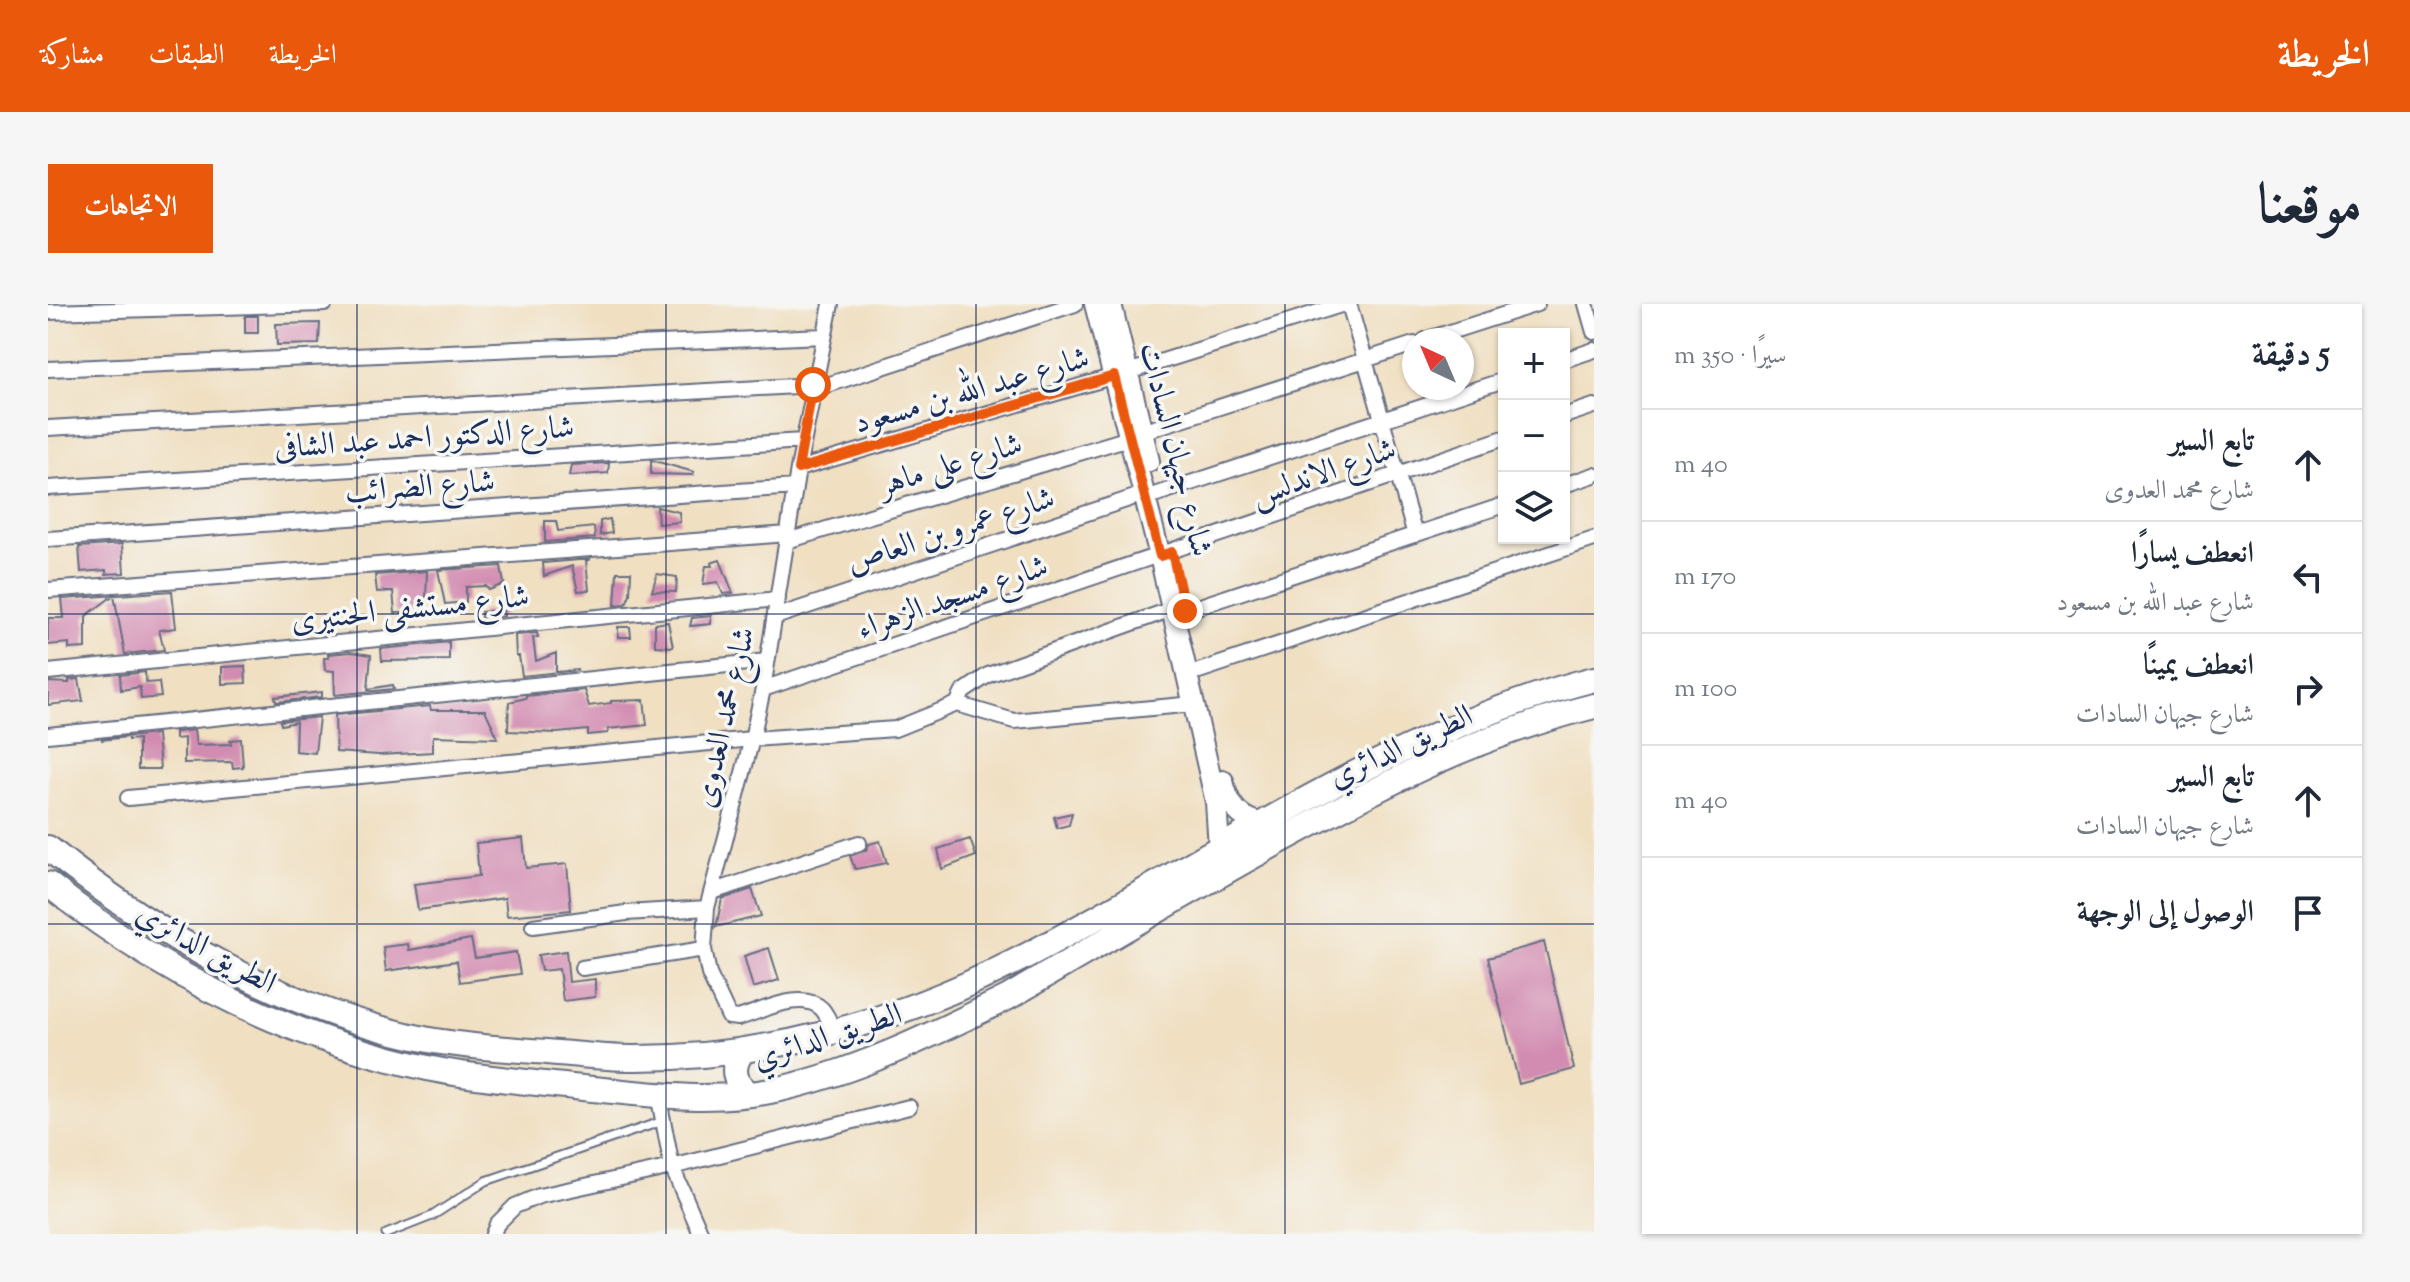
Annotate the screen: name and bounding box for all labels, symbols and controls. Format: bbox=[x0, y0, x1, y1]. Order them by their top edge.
text: الخريطة bbox=[2278, 30, 2370, 84]
text: مشاركة bbox=[40, 36, 104, 76]
text: الطبقات bbox=[148, 36, 225, 76]
text: الخريطة bbox=[269, 36, 337, 76]
button: الاتجاهات bbox=[48, 164, 213, 253]
text: موقعنا bbox=[2257, 168, 2362, 249]
north arrow bbox=[1402, 328, 1474, 400]
map controls bbox=[1498, 328, 1570, 544]
button: + bbox=[1498, 328, 1570, 400]
street label: شارع عبد الله بن مسعود bbox=[847, 331, 1095, 448]
text: 5 دقيقة bbox=[2252, 331, 2330, 380]
street label: شارع جيهان السادات bbox=[1124, 338, 1223, 562]
text: سيرًا · 350 m bbox=[1674, 338, 1787, 375]
route start bbox=[795, 367, 831, 403]
button: − bbox=[1498, 400, 1570, 472]
street label: شارع الدكتور احمد عبد الشافى bbox=[273, 406, 576, 473]
text: تابع السير bbox=[2169, 421, 2254, 464]
street label: شارع على ماهر bbox=[870, 422, 1029, 511]
street label: شارع الاندلس bbox=[1245, 428, 1403, 521]
icon: ahead bbox=[2286, 443, 2330, 487]
text: 40 m bbox=[1674, 447, 1728, 484]
street label: شارع الضرائب bbox=[344, 460, 497, 517]
button: layers bbox=[1498, 472, 1570, 544]
text: شارع محمد العدوى bbox=[2104, 473, 2254, 510]
street label: شارع عمرو بن العاص bbox=[841, 477, 1061, 588]
text: انعطف يسارًا bbox=[2131, 533, 2254, 576]
street label: شارع مسجد الزهراء bbox=[851, 545, 1055, 654]
icon: left bbox=[2286, 555, 2330, 599]
text: 170 m bbox=[1674, 559, 1736, 596]
street label: شارع مستشفى الحنتيرى bbox=[289, 575, 532, 646]
text: شارع عبد الله بن مسعود bbox=[2056, 585, 2254, 622]
route end bbox=[1167, 593, 1203, 629]
street label: شارع محمد العدوى bbox=[683, 623, 770, 813]
text: انعطف يمينًا bbox=[2143, 645, 2254, 688]
icon: right bbox=[2286, 667, 2330, 711]
text: 100 m bbox=[1674, 671, 1737, 708]
street label: الطريق الدائري bbox=[1321, 694, 1481, 801]
text: شارع جيهان السادات bbox=[2076, 697, 2254, 734]
text: تابع السير bbox=[2169, 757, 2254, 800]
icon: ahead bbox=[2286, 779, 2330, 823]
text: 40 m bbox=[1674, 783, 1728, 820]
text: شارع جيهان السادات bbox=[2076, 809, 2254, 846]
icon: arrive bbox=[2286, 891, 2330, 935]
street label: الطريق الدائري bbox=[127, 892, 284, 1007]
text: الوصول إلى الوجهة bbox=[2077, 892, 2254, 935]
street label: الطريق الدائري bbox=[747, 992, 909, 1084]

